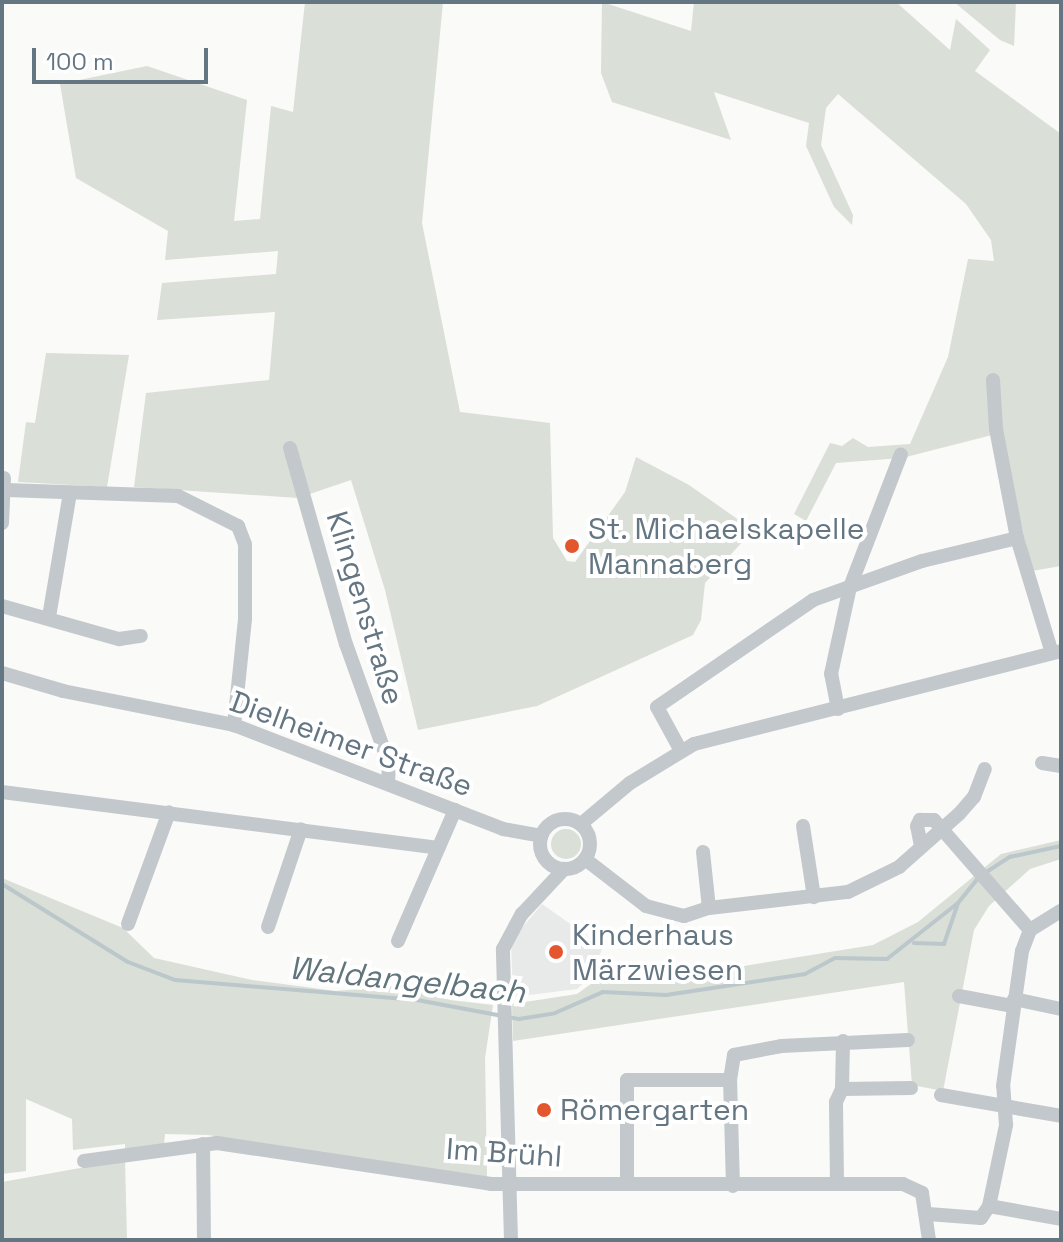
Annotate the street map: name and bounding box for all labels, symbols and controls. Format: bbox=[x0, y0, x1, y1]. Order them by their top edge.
scale bar bbox=[36, 32, 212, 82]
text: 100 m bbox=[46, 46, 114, 77]
street label: Klingenstraße bbox=[318, 507, 412, 709]
place label: St. Michaelskapelle Mannaberg bbox=[588, 511, 865, 582]
marker: St. Michaelskapelle Mannaberg bbox=[563, 537, 581, 555]
street label: Dielheimer Straße bbox=[225, 683, 477, 805]
place label: Kinderhaus Märzwiesen bbox=[572, 917, 743, 988]
marker: Kinderhaus Märzwiesen bbox=[547, 943, 565, 961]
water label: Waldangelbach bbox=[287, 949, 527, 1011]
place label: Römergarten bbox=[560, 1092, 749, 1128]
marker: Römergarten bbox=[535, 1101, 553, 1119]
street label: Im Brühl bbox=[445, 1131, 563, 1175]

